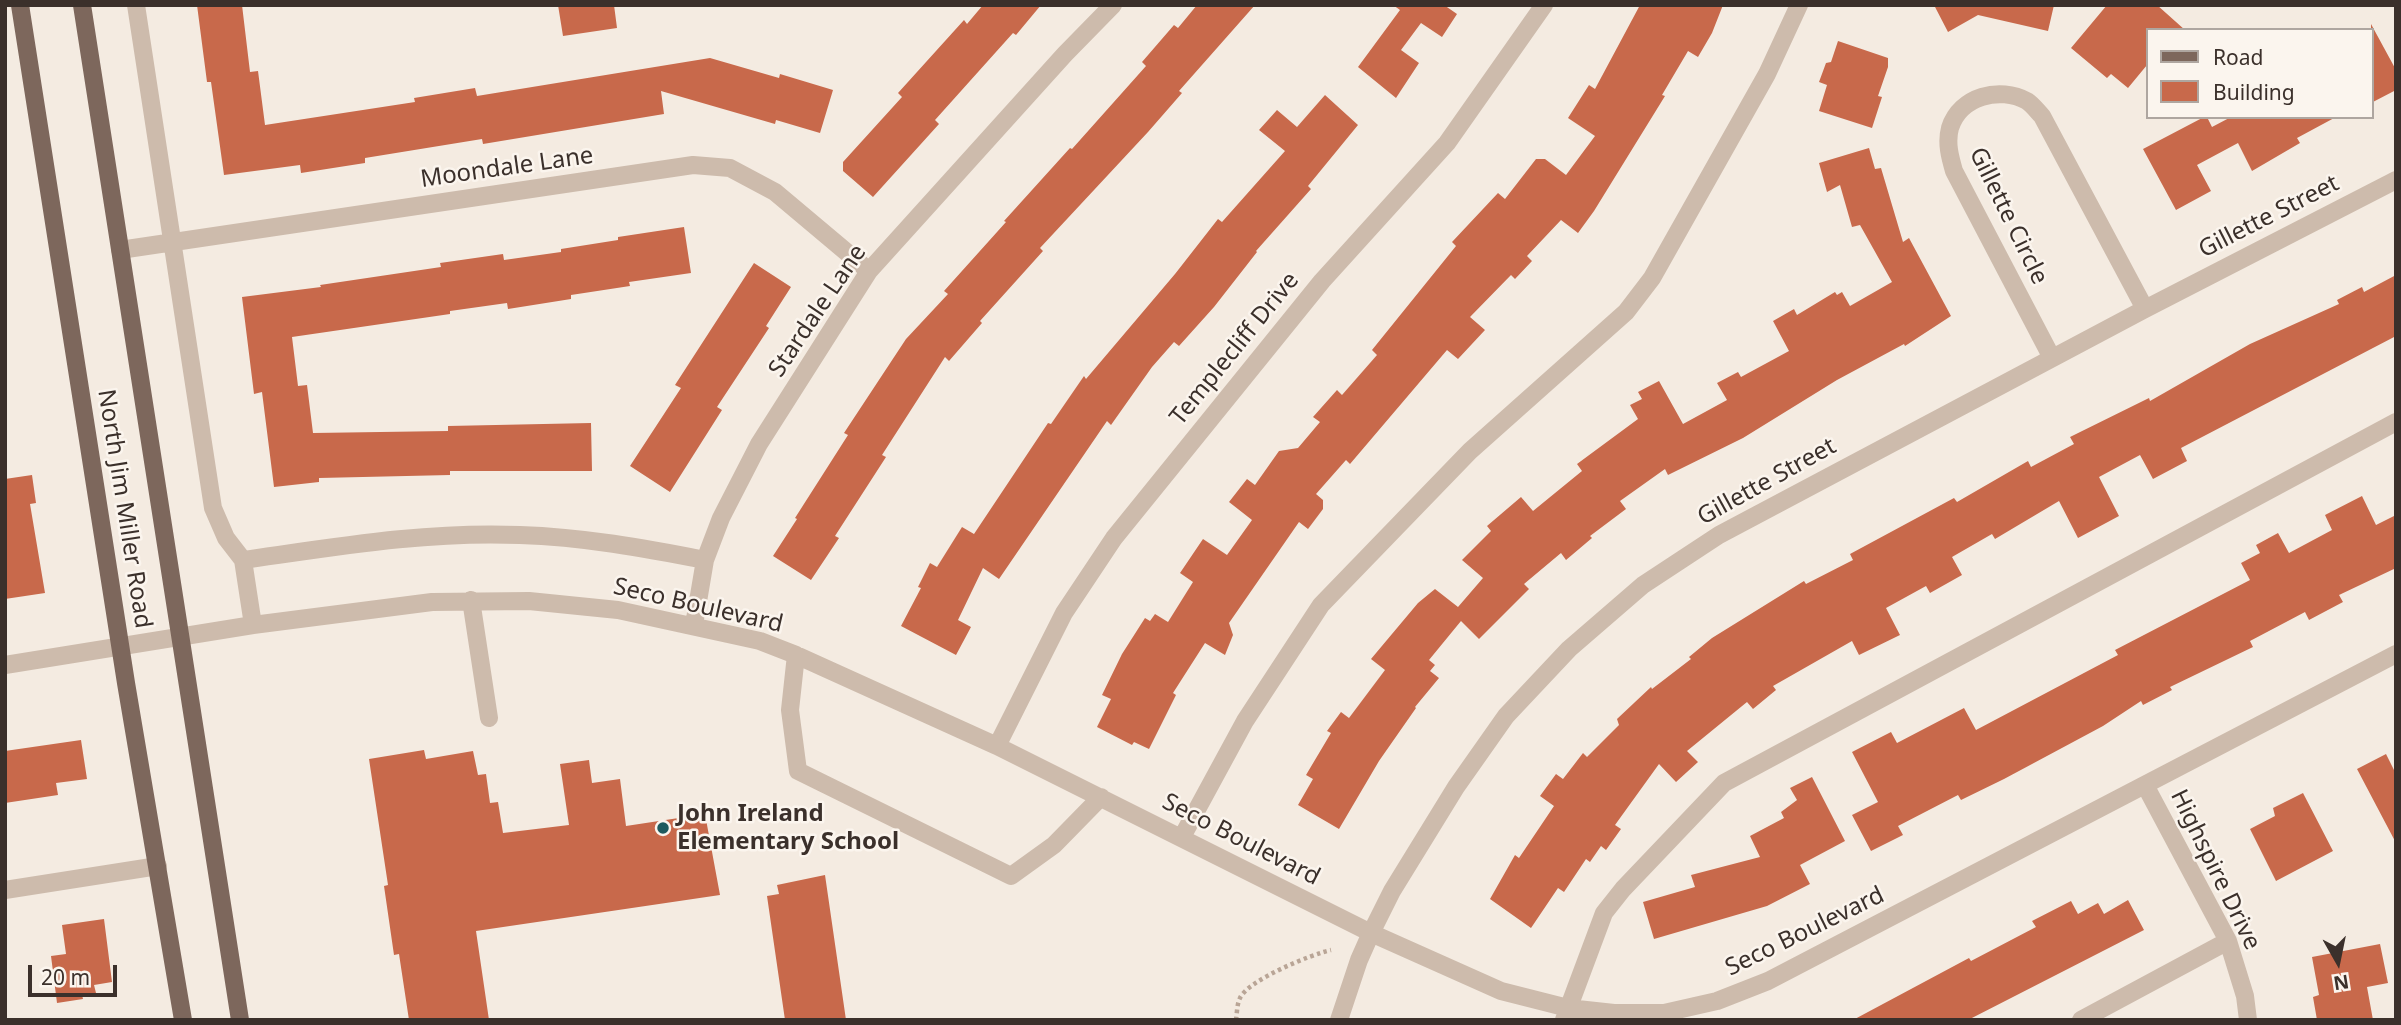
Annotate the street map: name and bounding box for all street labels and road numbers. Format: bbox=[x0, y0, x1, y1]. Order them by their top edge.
street label: Moondale Lane bbox=[419, 142, 595, 194]
street label: Gillette Circle bbox=[1962, 143, 2054, 289]
street label: Gillette Street bbox=[2194, 169, 2344, 265]
street label: Stardale Lane bbox=[763, 239, 873, 383]
street label: Templecliff Drive bbox=[1165, 267, 1305, 431]
street label: North Jim Miller Road bbox=[91, 387, 157, 631]
street label: Gillette Street bbox=[1693, 432, 1841, 532]
street label: Seco Boulevard bbox=[610, 573, 786, 639]
street label: Highspire Drive bbox=[2164, 785, 2266, 955]
street label: Seco Boulevard bbox=[1157, 788, 1325, 892]
street label: Seco Boulevard bbox=[1721, 881, 1889, 983]

